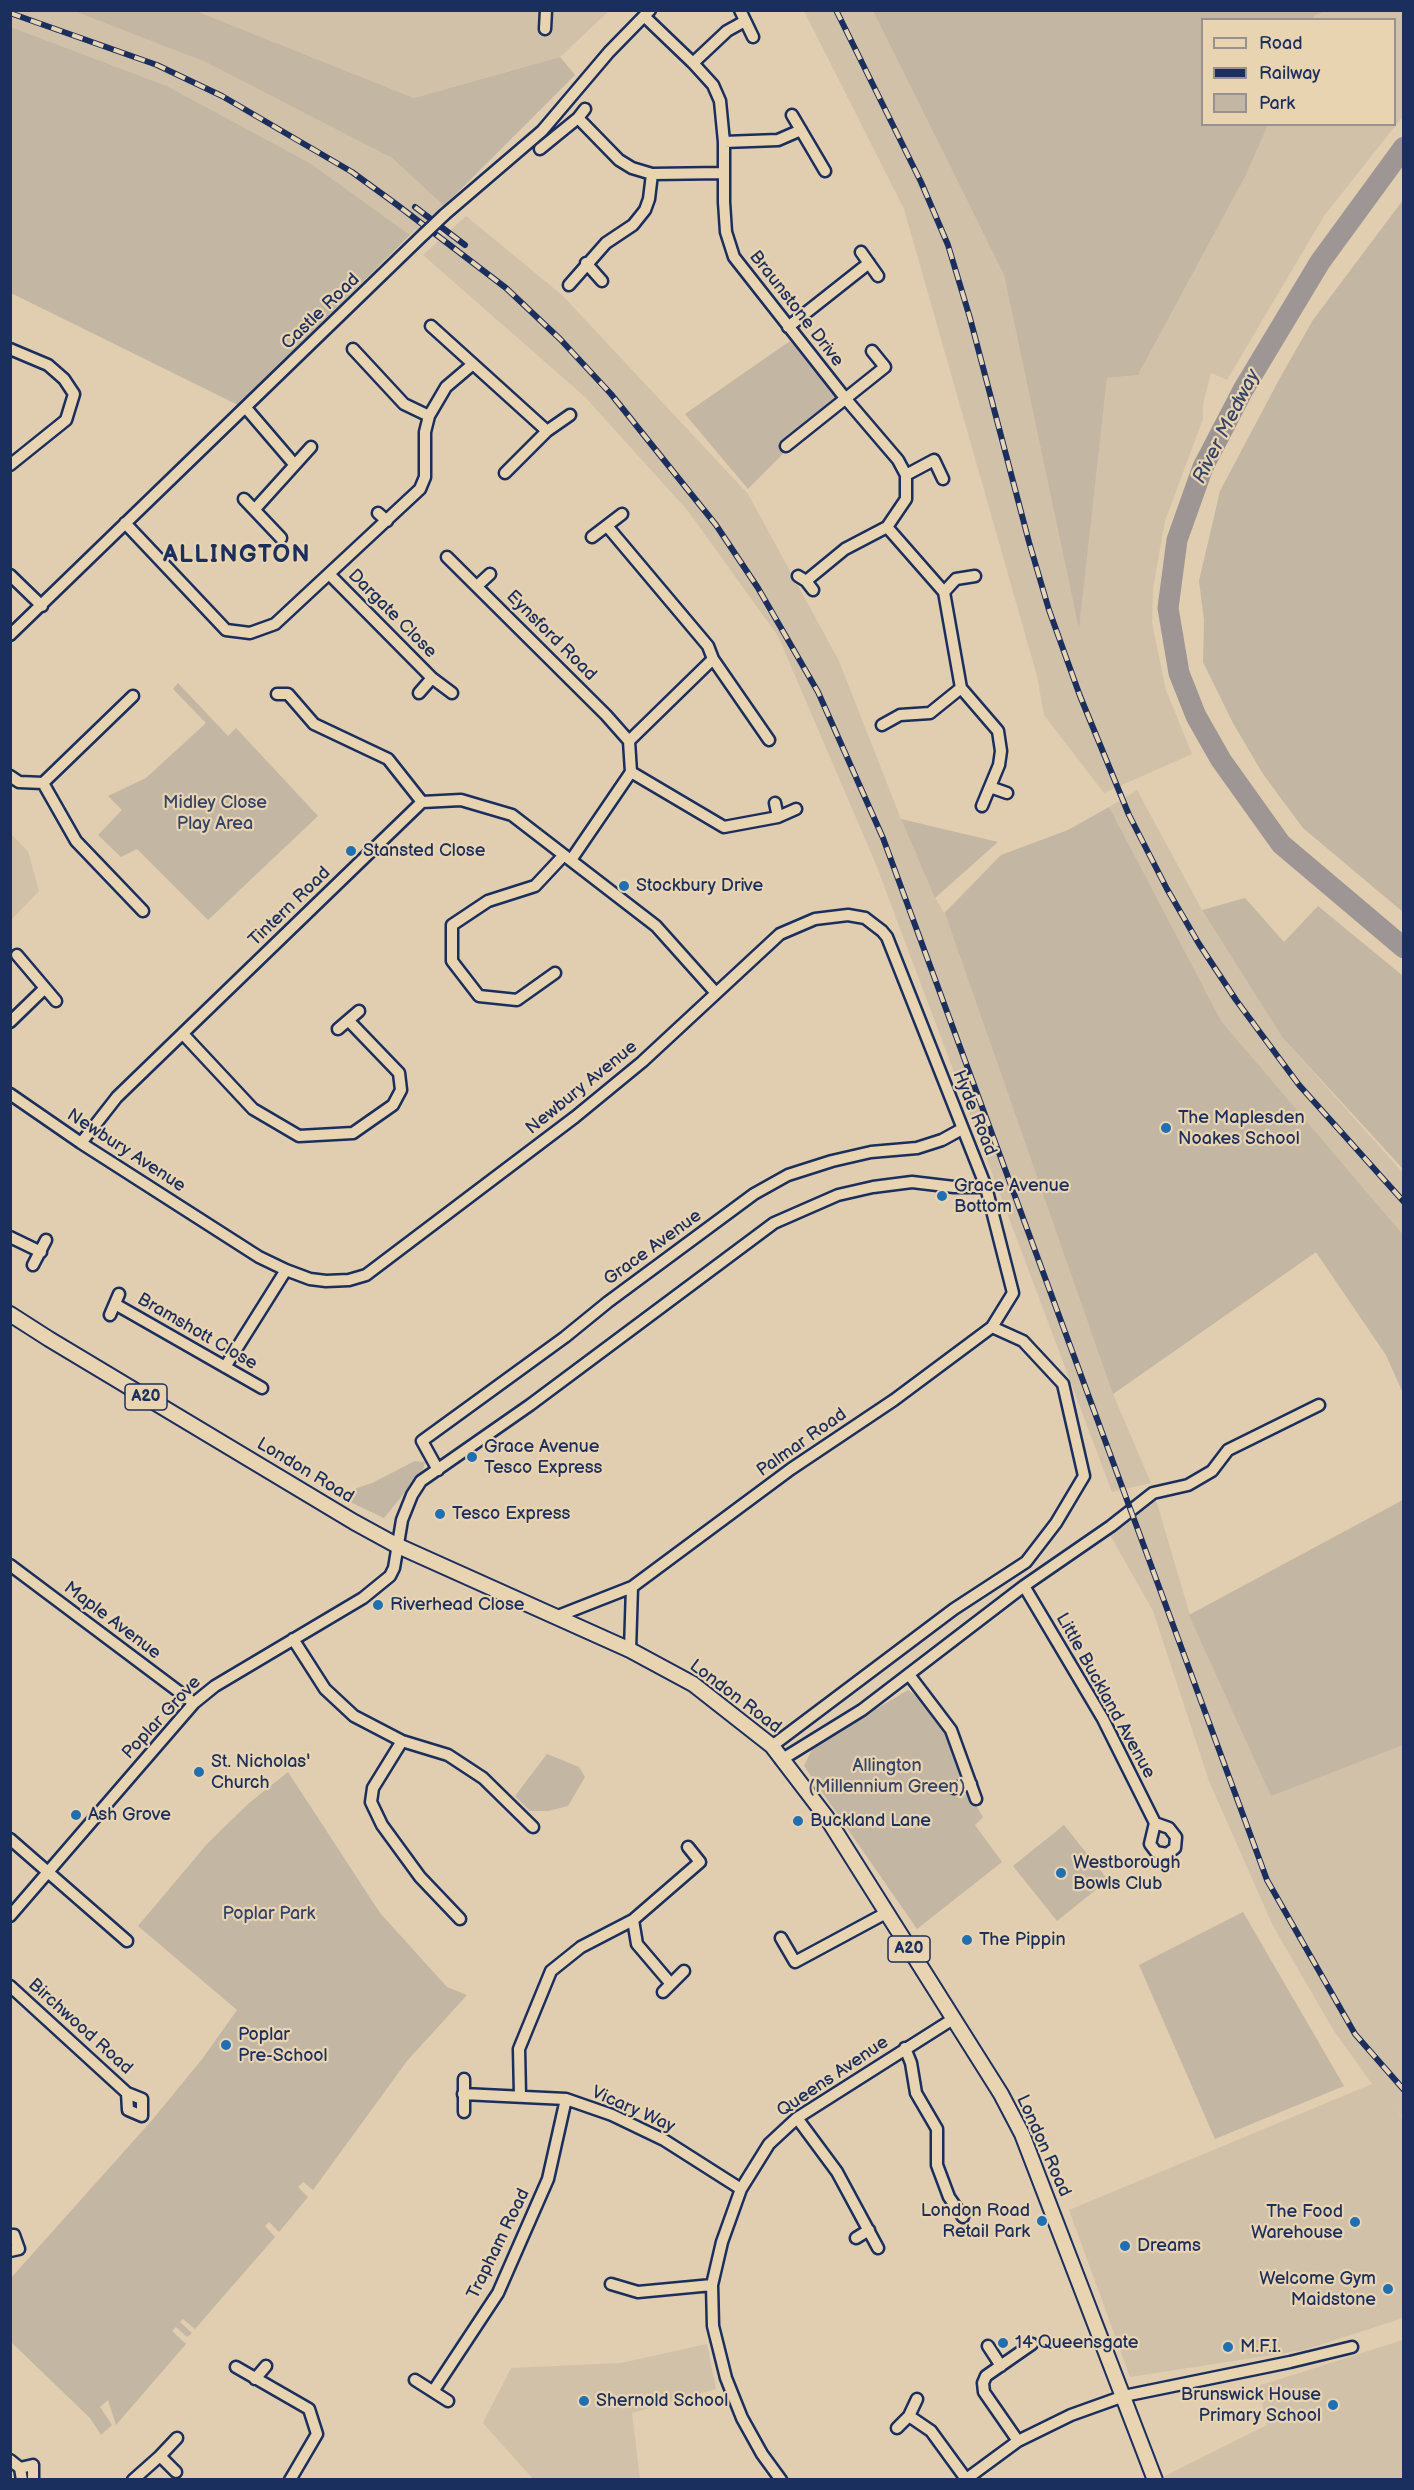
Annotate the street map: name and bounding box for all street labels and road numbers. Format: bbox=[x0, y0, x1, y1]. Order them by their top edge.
street label: Braunstone Drive bbox=[744, 247, 848, 371]
street label: Castle Road bbox=[277, 269, 365, 355]
street label: Dargate Close bbox=[343, 565, 441, 663]
street label: Eynsford Road bbox=[501, 586, 601, 686]
street label: Tintern Road bbox=[245, 863, 335, 951]
street label: Newbury Avenue bbox=[522, 1036, 642, 1140]
street label: Hyde Road bbox=[947, 1067, 1001, 1159]
street label: Newbury Avenue bbox=[63, 1105, 189, 1197]
street label: Grace Avenue bbox=[600, 1205, 706, 1291]
street label: Bramshott Close bbox=[133, 1289, 261, 1375]
road number: A20 bbox=[125, 1384, 167, 1410]
street label: Palmar Road bbox=[753, 1404, 851, 1482]
street label: London Road bbox=[253, 1434, 357, 1508]
street label: Maple Avenue bbox=[59, 1577, 165, 1665]
street label: Little Buckland Avenue bbox=[1051, 1610, 1159, 1782]
street label: London Road bbox=[685, 1655, 785, 1739]
street label: Poplar Grove bbox=[118, 1672, 206, 1764]
road number: A20 bbox=[888, 1936, 930, 1962]
street label: Birchwood Road bbox=[23, 1974, 137, 2080]
street label: Queens Avenue bbox=[773, 2032, 893, 2122]
street label: Vicary Way bbox=[588, 2082, 678, 2138]
street label: London Road bbox=[1011, 2092, 1075, 2200]
street label: Trapham Road bbox=[463, 2185, 535, 2303]

